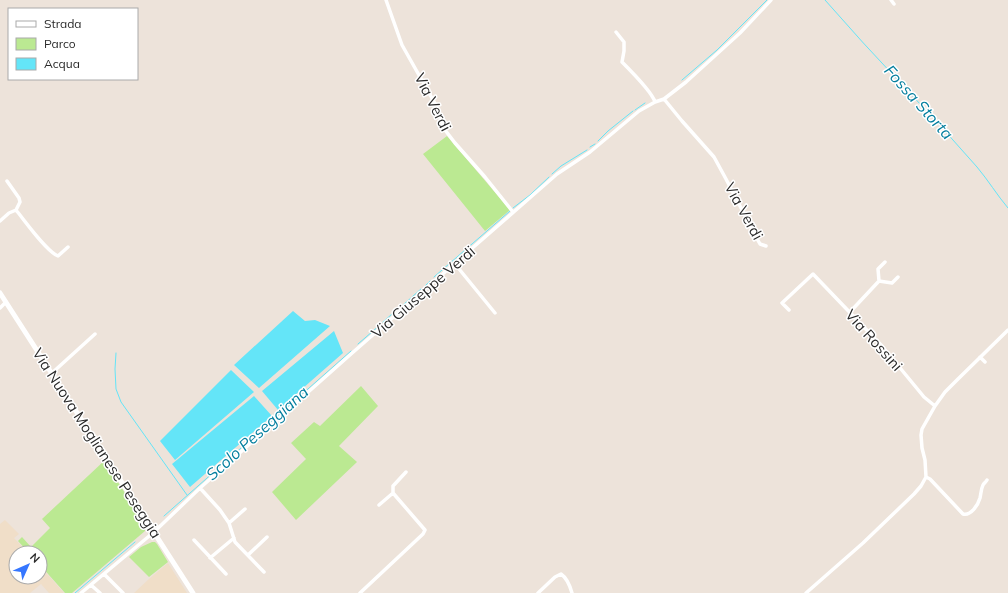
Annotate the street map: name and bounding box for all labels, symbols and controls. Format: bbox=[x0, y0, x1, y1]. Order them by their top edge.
legend bbox=[8, 8, 138, 80]
text: Strada bbox=[44, 16, 82, 31]
text: Parco bbox=[44, 36, 76, 51]
text: Acqua bbox=[44, 56, 80, 71]
water label: Fossa Storta bbox=[880, 61, 958, 144]
street label: Via Verdi bbox=[410, 70, 456, 134]
street label: Via Verdi bbox=[721, 179, 767, 243]
street label: Via Giuseppe Verdi bbox=[367, 242, 479, 342]
street label: Via Rossini bbox=[841, 305, 907, 375]
street label: Via Nuova Moglianese Peseggia bbox=[28, 344, 166, 542]
water label: Scolo Peseggiana bbox=[202, 381, 313, 484]
north arrow bbox=[8, 545, 48, 585]
text: N bbox=[27, 550, 43, 566]

